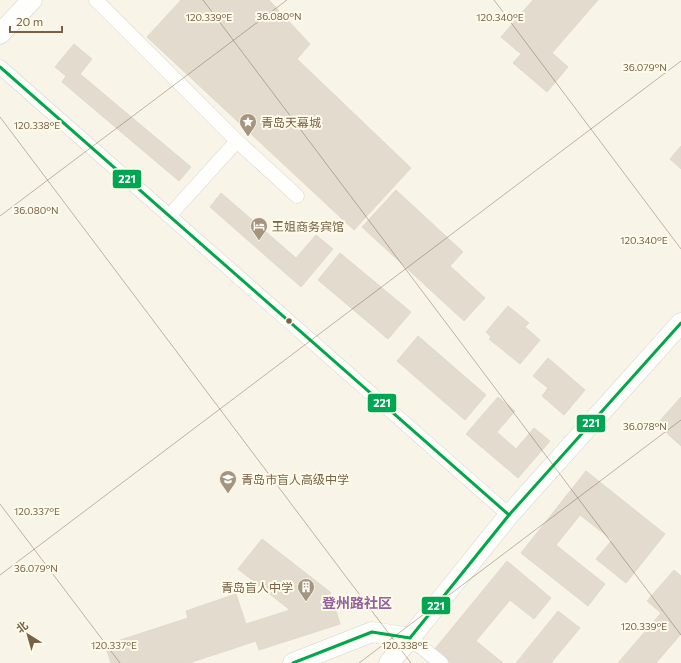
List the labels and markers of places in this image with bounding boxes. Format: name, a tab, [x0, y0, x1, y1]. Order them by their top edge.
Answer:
place icon: 青岛天幕城	[238, 112, 258, 137]
place label: 青岛天幕城	[261, 115, 321, 129]
hotel icon: 王姐商务宾馆	[249, 216, 269, 241]
place label: 王姐商务宾馆	[272, 219, 344, 233]
unlabelled marker	[284, 316, 294, 326]
school or university icon: 青岛市盲人高级中学	[218, 469, 238, 494]
place label: 青岛市盲人高级中学	[241, 472, 349, 486]
building icon: 青岛盲人中学	[296, 577, 316, 602]
place label: 青岛盲人中学	[221, 580, 293, 594]

